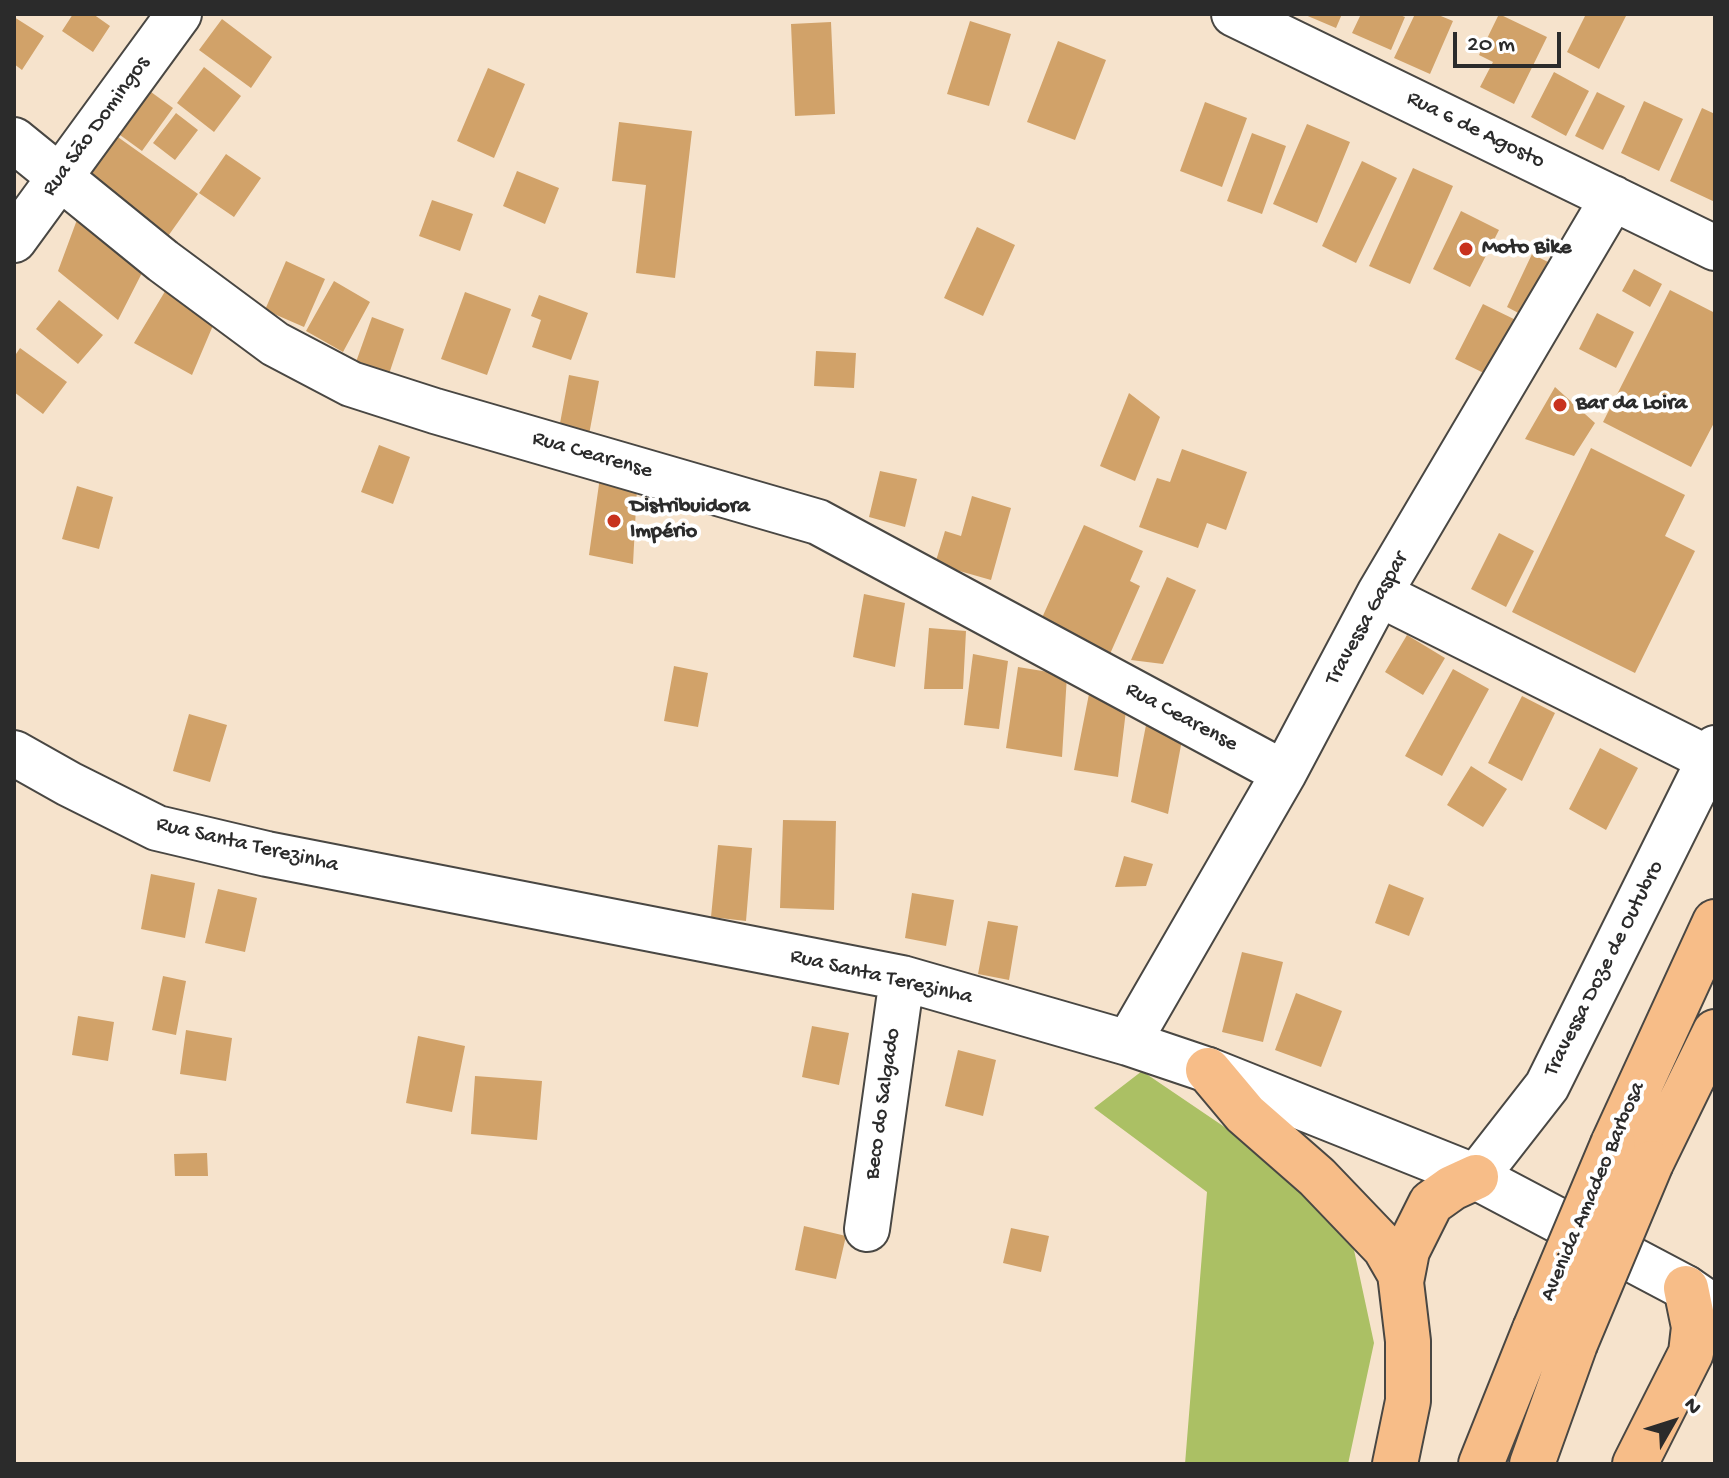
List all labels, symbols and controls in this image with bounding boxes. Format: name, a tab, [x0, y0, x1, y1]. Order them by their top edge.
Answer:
scale bar	[1457, 16, 1565, 66]
text: 20 m	[1467, 31, 1515, 60]
street label: Rua São Domingos	[37, 52, 157, 202]
street label: Rua 6 de Agosto	[1402, 86, 1548, 176]
place label: Moto Bike	[1482, 236, 1571, 262]
marker: Moto Bike	[1457, 240, 1475, 258]
place label: Bar da Loira	[1576, 392, 1687, 418]
marker: Bar da Loira	[1551, 396, 1569, 414]
street label: Rua Cearense	[529, 426, 655, 486]
place label: Distribuidora Império	[630, 495, 750, 546]
marker: Distribuidora Império	[605, 512, 623, 530]
street label: Travessa Gaspar	[1321, 548, 1415, 690]
street label: Rua Cearense	[1120, 677, 1242, 759]
street label: Rua Santa Terezinha	[153, 812, 341, 880]
street label: Travessa Doze de Outubro	[1539, 857, 1671, 1081]
street label: Rua Santa Terezinha	[787, 944, 975, 1012]
street label: Beco do Salgado	[860, 1027, 908, 1181]
street label: Avenida Amadeo Barbosa	[1536, 1078, 1652, 1306]
north arrow	[1633, 1382, 1713, 1462]
text: N	[1677, 1393, 1706, 1421]

